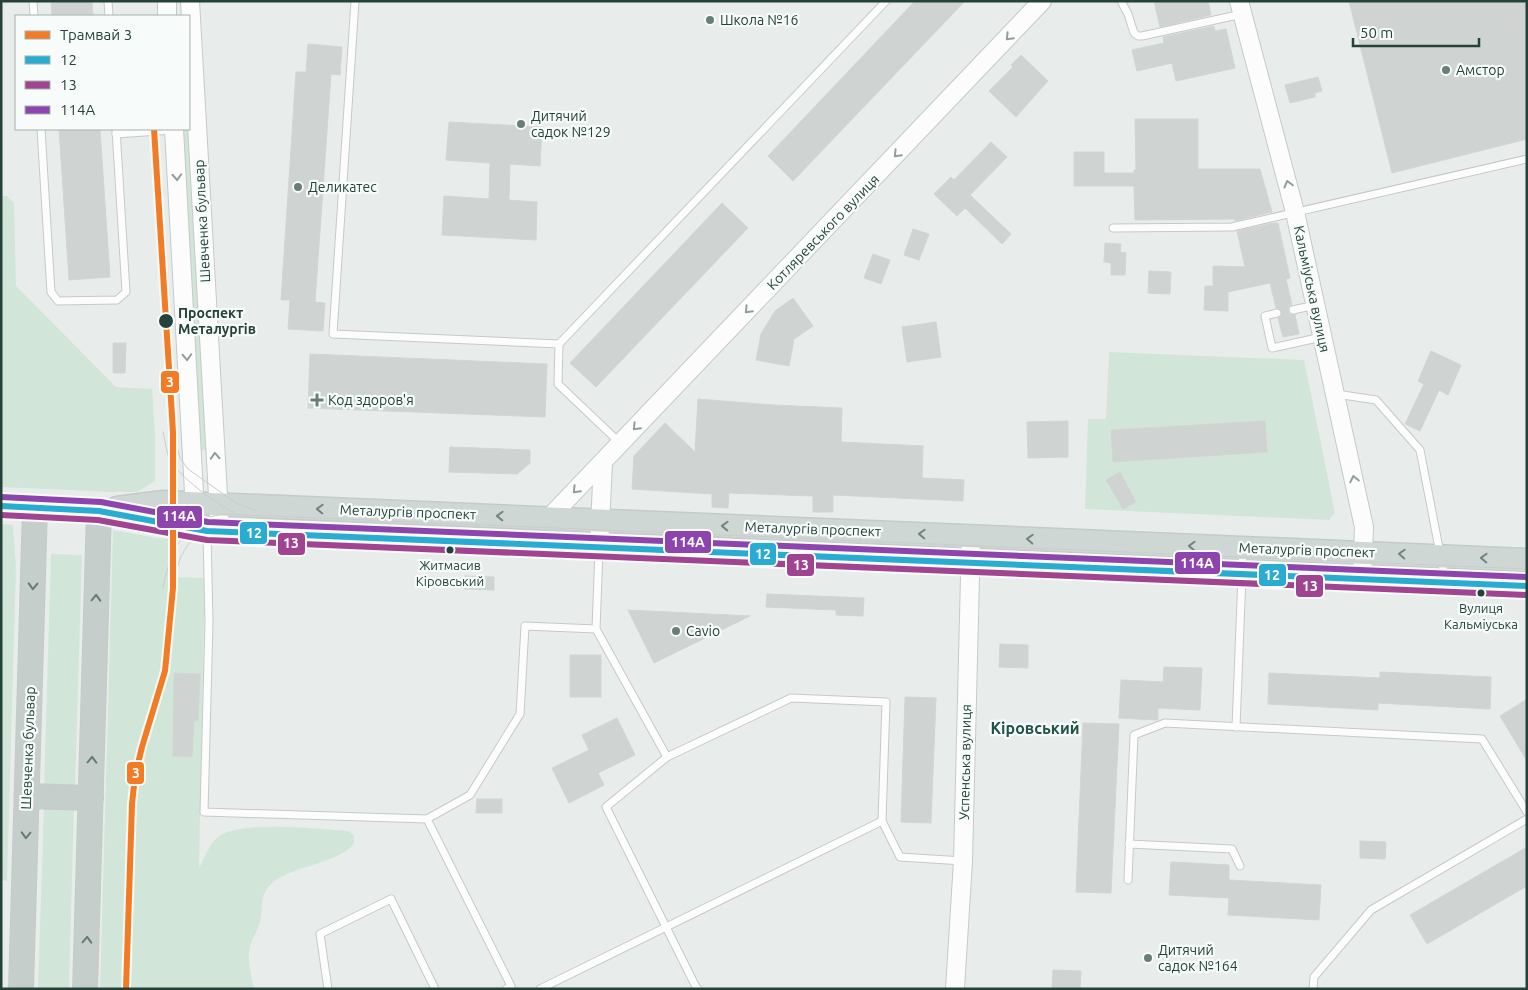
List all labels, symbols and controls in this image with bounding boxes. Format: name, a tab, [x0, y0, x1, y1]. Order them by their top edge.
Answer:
place label: Школа №16	[720, 12, 799, 28]
marker: Школа №16	[704, 14, 716, 26]
legend	[15, 15, 190, 130]
scale bar	[1353, 15, 1479, 47]
text: 50 m	[1360, 24, 1393, 41]
text: Трамвай 3	[60, 26, 132, 43]
one-way arrow	[1006, 31, 1015, 40]
text: 12	[60, 51, 77, 68]
place label: Амстор	[1456, 62, 1505, 78]
marker: Амстор	[1440, 64, 1452, 76]
text: 13	[60, 76, 77, 93]
text: 114А	[60, 101, 95, 118]
place label: Дитячий садок №129	[531, 108, 611, 140]
marker: Дитячий садок №129	[515, 118, 527, 130]
one-way arrow	[894, 148, 903, 157]
street label: Шевченка бульвар	[191, 159, 213, 283]
street label: Котляревського вулиця	[764, 171, 882, 293]
one-way arrow	[171, 174, 182, 182]
place label: Деликатес	[308, 179, 377, 195]
marker: Деликатес	[292, 181, 304, 193]
one-way arrow	[1283, 181, 1293, 189]
street label: Кальміуська вулиця	[1291, 224, 1333, 354]
one-way arrow	[745, 304, 754, 313]
place label: Проспект Металургів	[178, 305, 256, 337]
marker: Проспект Металургів	[157, 312, 175, 330]
one-way arrow	[181, 353, 192, 361]
line badge: 3	[160, 370, 180, 394]
text: 3	[166, 374, 174, 390]
place label: Код здоров'я	[328, 392, 414, 408]
marker: Код здоров'я	[310, 393, 324, 407]
one-way arrow	[633, 422, 642, 431]
one-way arrow	[210, 451, 221, 459]
one-way arrow	[1349, 475, 1360, 484]
one-way arrow	[573, 484, 582, 493]
street label: Металургів проспект	[339, 502, 477, 522]
one-way arrow	[316, 503, 324, 514]
line badge: 114А	[156, 505, 203, 529]
text: 114А	[162, 508, 196, 524]
one-way arrow	[496, 511, 504, 522]
street label: Металургів проспект	[744, 519, 882, 539]
one-way arrow	[721, 520, 729, 531]
line badge: 12	[239, 521, 268, 545]
text: 12	[246, 525, 262, 541]
one-way arrow	[918, 529, 926, 539]
line badge: 114А	[664, 530, 712, 554]
line badge: 13	[277, 532, 306, 556]
one-way arrow	[1026, 533, 1034, 544]
text: 114А	[671, 534, 705, 550]
text: 13	[283, 535, 299, 551]
one-way arrow	[1188, 540, 1196, 551]
street label: Металургів проспект	[1238, 540, 1376, 560]
line badge: 12	[749, 542, 777, 566]
marker: Житмасив Кіровський	[445, 545, 455, 555]
text: 12	[755, 546, 771, 562]
one-way arrow	[1398, 549, 1406, 560]
line badge: 114А	[1174, 551, 1221, 575]
line badge: 13	[786, 553, 815, 577]
one-way arrow	[1480, 553, 1488, 563]
text: 114А	[1180, 555, 1214, 571]
text: 13	[793, 557, 809, 573]
place label: Житмасив Кіровський	[416, 558, 484, 588]
line badge: 12	[1258, 563, 1287, 587]
text: 12	[1264, 567, 1280, 583]
line badge: 13	[1295, 574, 1324, 598]
text: 13	[1302, 578, 1318, 594]
one-way arrow	[28, 582, 38, 590]
marker: Вулиця Кальміуська	[1476, 588, 1486, 598]
one-way arrow	[91, 593, 102, 601]
place label: Вулиця Кальміуська	[1444, 601, 1518, 631]
place label: Cavio	[686, 623, 720, 639]
marker: Cavio	[670, 625, 682, 637]
street label: Шевченка бульвар	[18, 686, 38, 810]
street label: Успенська вулиця	[956, 704, 974, 820]
district label: Кіровський	[990, 719, 1080, 737]
one-way arrow	[87, 756, 97, 764]
line badge: 3	[126, 761, 145, 785]
text: 3	[132, 765, 140, 781]
one-way arrow	[20, 832, 31, 840]
one-way arrow	[81, 936, 92, 944]
place label: Дитячий садок №164	[1158, 942, 1238, 974]
marker: Дитячий садок №164	[1142, 952, 1154, 964]

